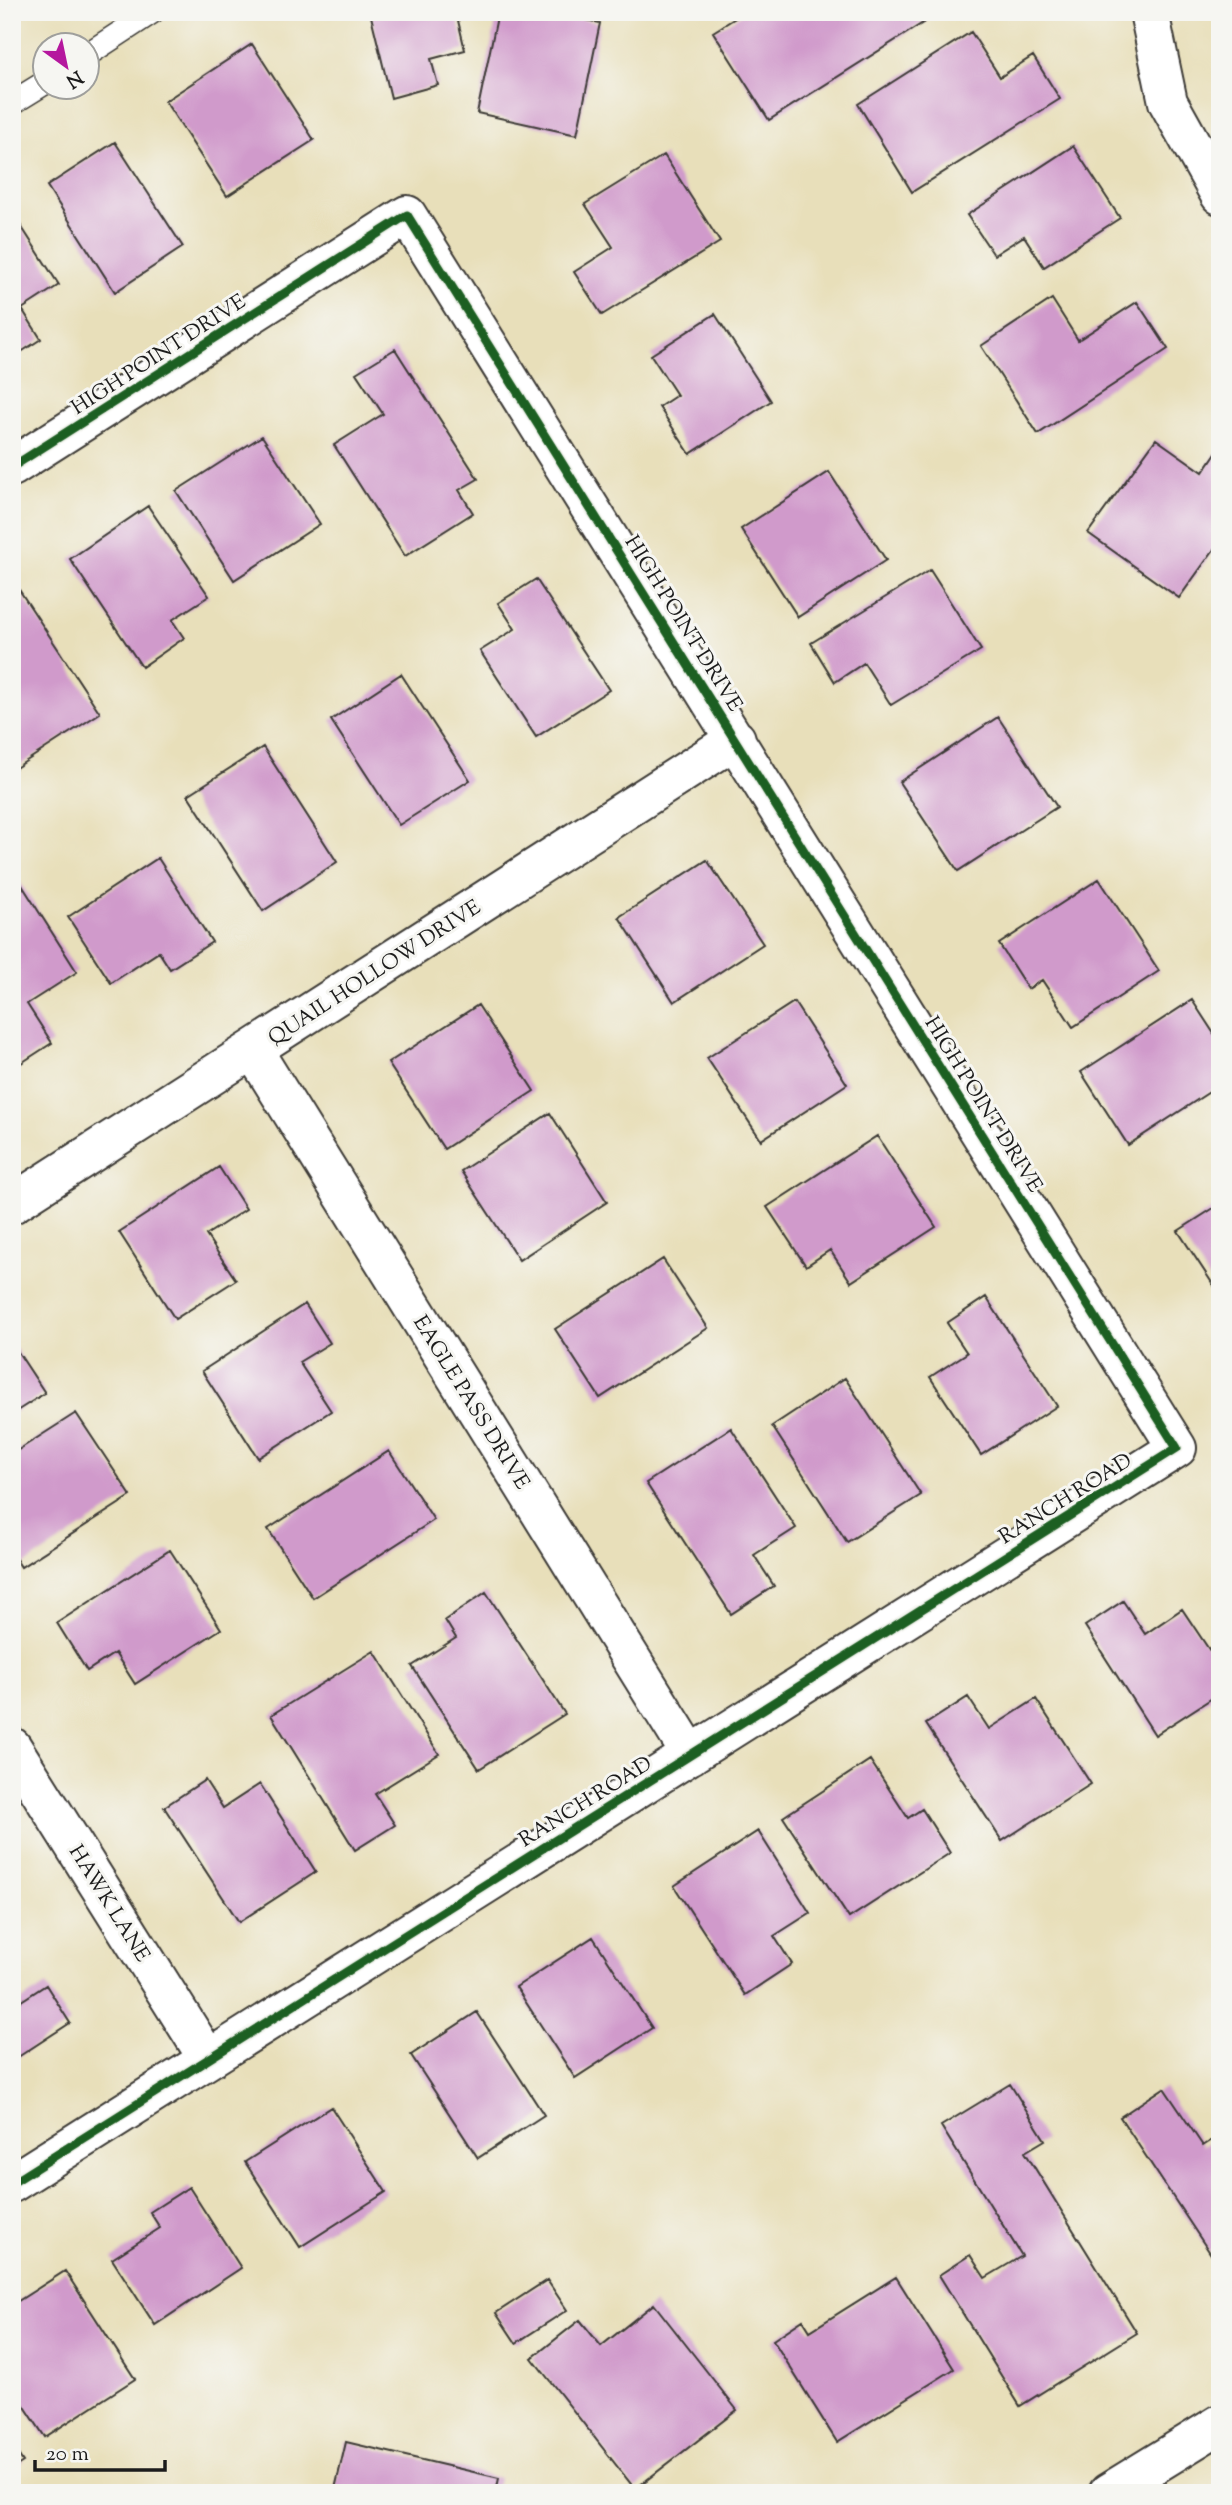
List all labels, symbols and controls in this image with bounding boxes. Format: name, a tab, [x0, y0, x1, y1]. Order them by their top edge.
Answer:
north arrow	[32, 32, 102, 102]
text: N	[60, 63, 88, 94]
street label: HIGH POINT DRIVE	[66, 288, 252, 423]
street label: HIGH POINT DRIVE	[616, 530, 749, 718]
street label: QUAIL HOLLOW DRIVE	[263, 893, 487, 1054]
street label: HIGH POINT DRIVE	[916, 1011, 1049, 1199]
street label: EAGLE PASS DRIVE	[405, 1310, 536, 1496]
street label: RANCH ROAD	[994, 1447, 1138, 1553]
street label: RANCH ROAD	[514, 1750, 658, 1856]
street label: HAWK LANE	[60, 1840, 156, 1969]
scale bar	[35, 2428, 164, 2472]
text: 20 m	[46, 2440, 89, 2470]

